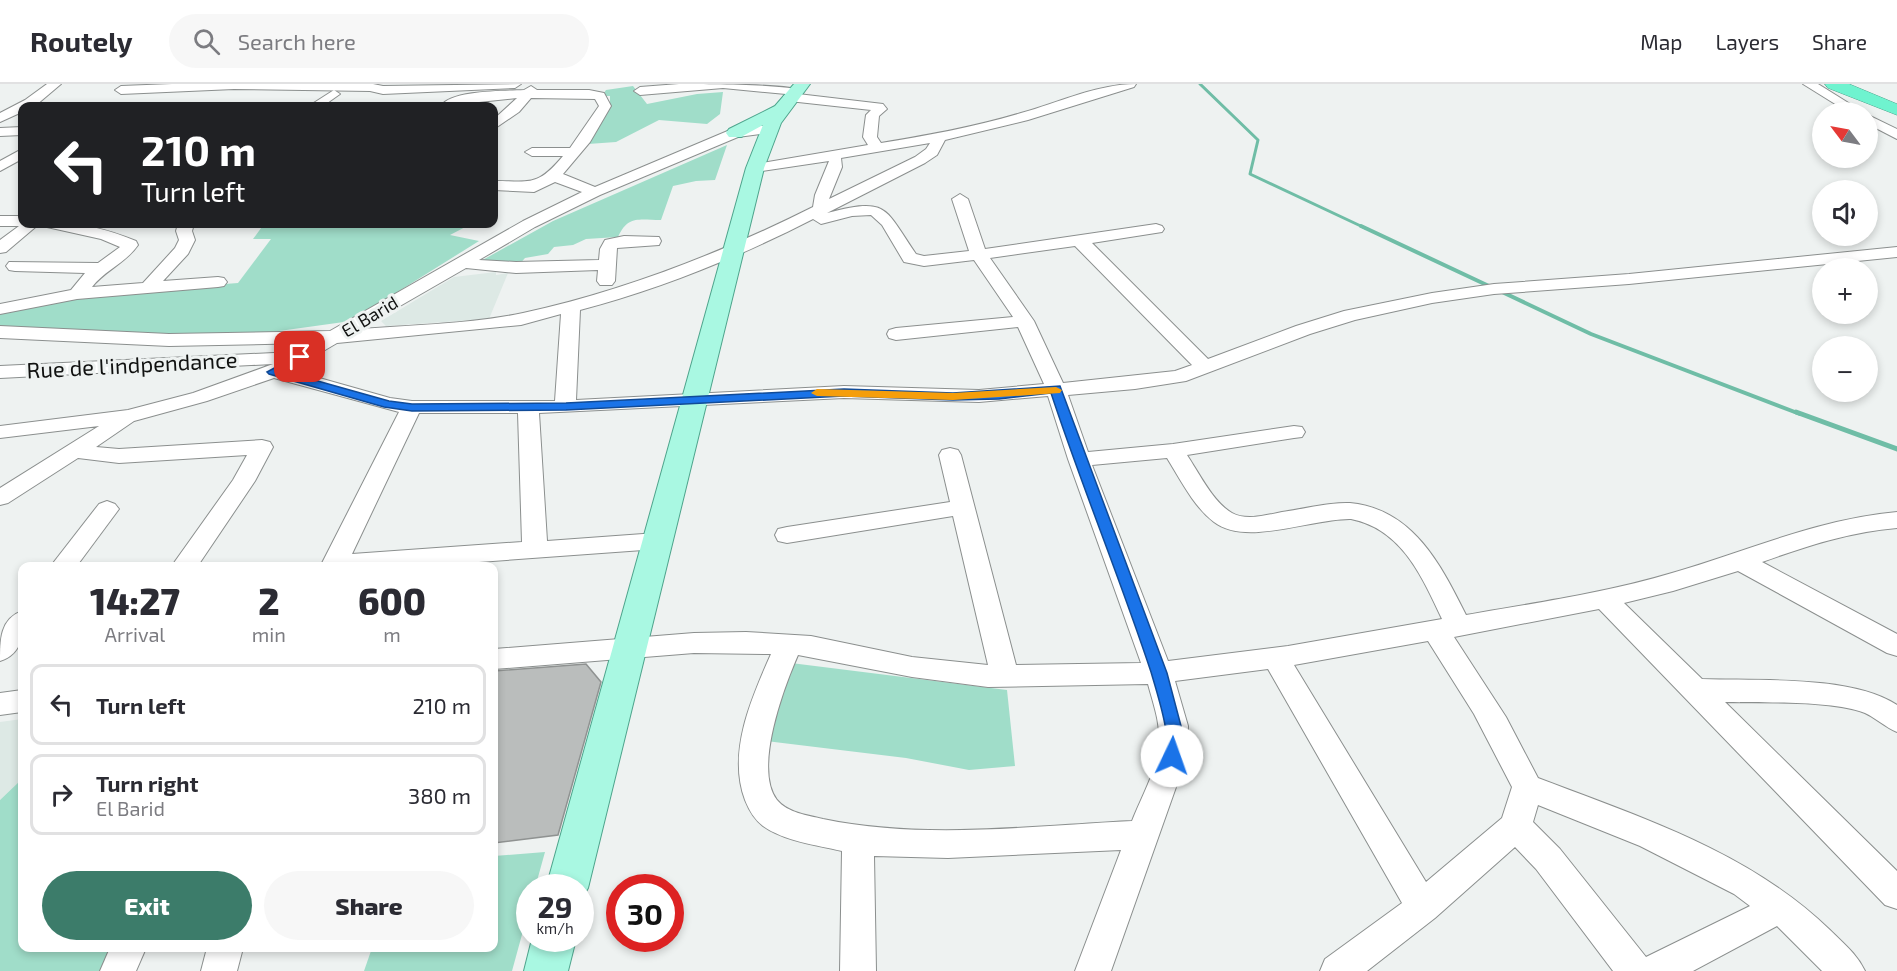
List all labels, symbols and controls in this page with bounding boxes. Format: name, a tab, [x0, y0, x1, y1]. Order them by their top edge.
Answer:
search box	[169, 14, 589, 68]
text: Routely	[30, 24, 133, 58]
icon: search	[190, 25, 223, 58]
text: Search here	[238, 28, 356, 54]
text: Map	[1640, 29, 1682, 54]
text: Layers	[1715, 29, 1779, 54]
text: Share	[1812, 29, 1867, 54]
north arrow	[1812, 102, 1878, 168]
map controls	[1812, 102, 1878, 402]
text: 210 m	[141, 124, 256, 174]
icon: left	[42, 126, 120, 204]
text: Turn left	[141, 175, 245, 207]
button: sound	[1812, 180, 1878, 246]
button: +	[1812, 258, 1878, 324]
street label: El Barid	[337, 291, 402, 342]
pin	[274, 331, 325, 382]
button: −	[1812, 336, 1878, 402]
icon: arrive	[283, 340, 316, 373]
street label: Rue de l'indpendance	[26, 345, 238, 383]
text: 14:27	[90, 579, 180, 622]
text: 2	[258, 579, 279, 622]
text: 600	[358, 579, 426, 622]
text: Arrival	[104, 622, 165, 646]
text: min	[252, 622, 286, 646]
text: m	[383, 622, 401, 646]
icon: left	[45, 688, 78, 721]
text: Turn left	[96, 692, 185, 718]
text: 210 m	[412, 692, 471, 718]
position arrow	[1140, 724, 1204, 788]
text: Turn right	[96, 770, 198, 796]
icon: right	[45, 778, 78, 811]
text: 380 m	[408, 782, 471, 808]
text: El Barid	[96, 796, 165, 820]
button: Exit	[42, 871, 252, 940]
button: Share	[264, 871, 474, 940]
speed limit sign: 30	[606, 874, 684, 952]
text: 29	[537, 888, 573, 924]
text: km/h	[536, 919, 574, 937]

